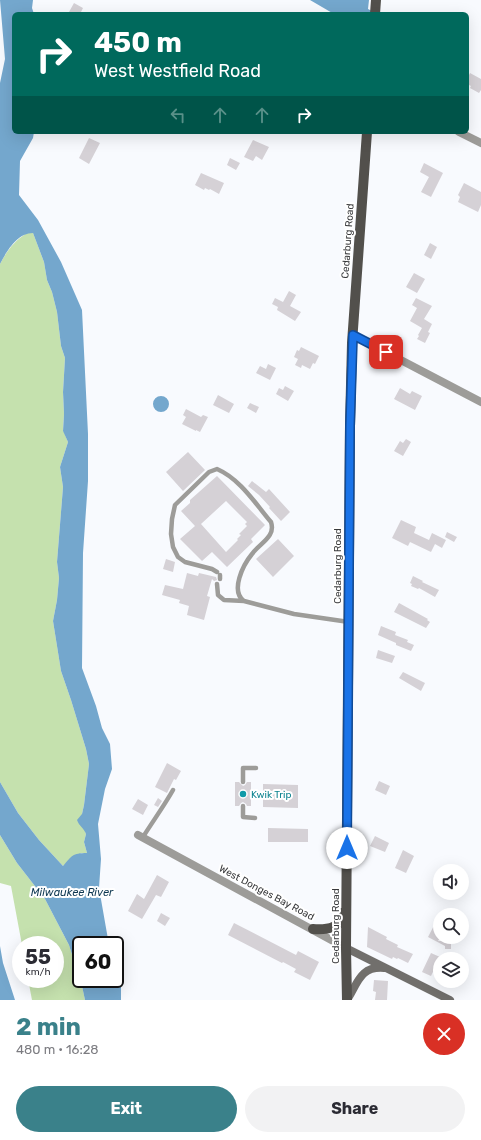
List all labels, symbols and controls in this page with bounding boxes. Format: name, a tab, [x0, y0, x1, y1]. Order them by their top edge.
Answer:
text: 450 m	[94, 26, 182, 59]
icon: right	[28, 28, 80, 80]
text: West Westfield Road	[94, 60, 261, 82]
icon: left	[167, 104, 189, 126]
icon: ahead	[209, 104, 231, 126]
icon: ahead	[251, 104, 273, 126]
icon: right	[293, 104, 315, 126]
street label: Cedarburg Road	[339, 203, 357, 279]
pin	[369, 335, 403, 369]
icon: arrive	[375, 341, 397, 363]
street label: Cedarburg Road	[332, 528, 344, 604]
marker: Kwik Trip	[238, 789, 248, 799]
place label: Kwik Trip	[251, 789, 291, 801]
position arrow	[326, 827, 368, 869]
street label: West Donges Bay Road	[217, 863, 316, 923]
map controls	[433, 864, 469, 988]
button: sound	[433, 864, 469, 900]
water label: Milwaukee River	[31, 886, 114, 899]
street label: Cedarburg Road	[330, 888, 342, 964]
button: search	[433, 908, 469, 944]
speed limit sign: 60	[72, 936, 124, 988]
text: 55	[25, 945, 51, 969]
button: layers	[433, 952, 469, 988]
text: km/h	[26, 966, 50, 978]
text: 2 min	[16, 1013, 81, 1041]
button: close	[423, 1013, 465, 1055]
text: 480 m · 16:28	[16, 1042, 99, 1057]
button: Exit	[16, 1086, 237, 1132]
button: Share	[245, 1086, 465, 1132]

